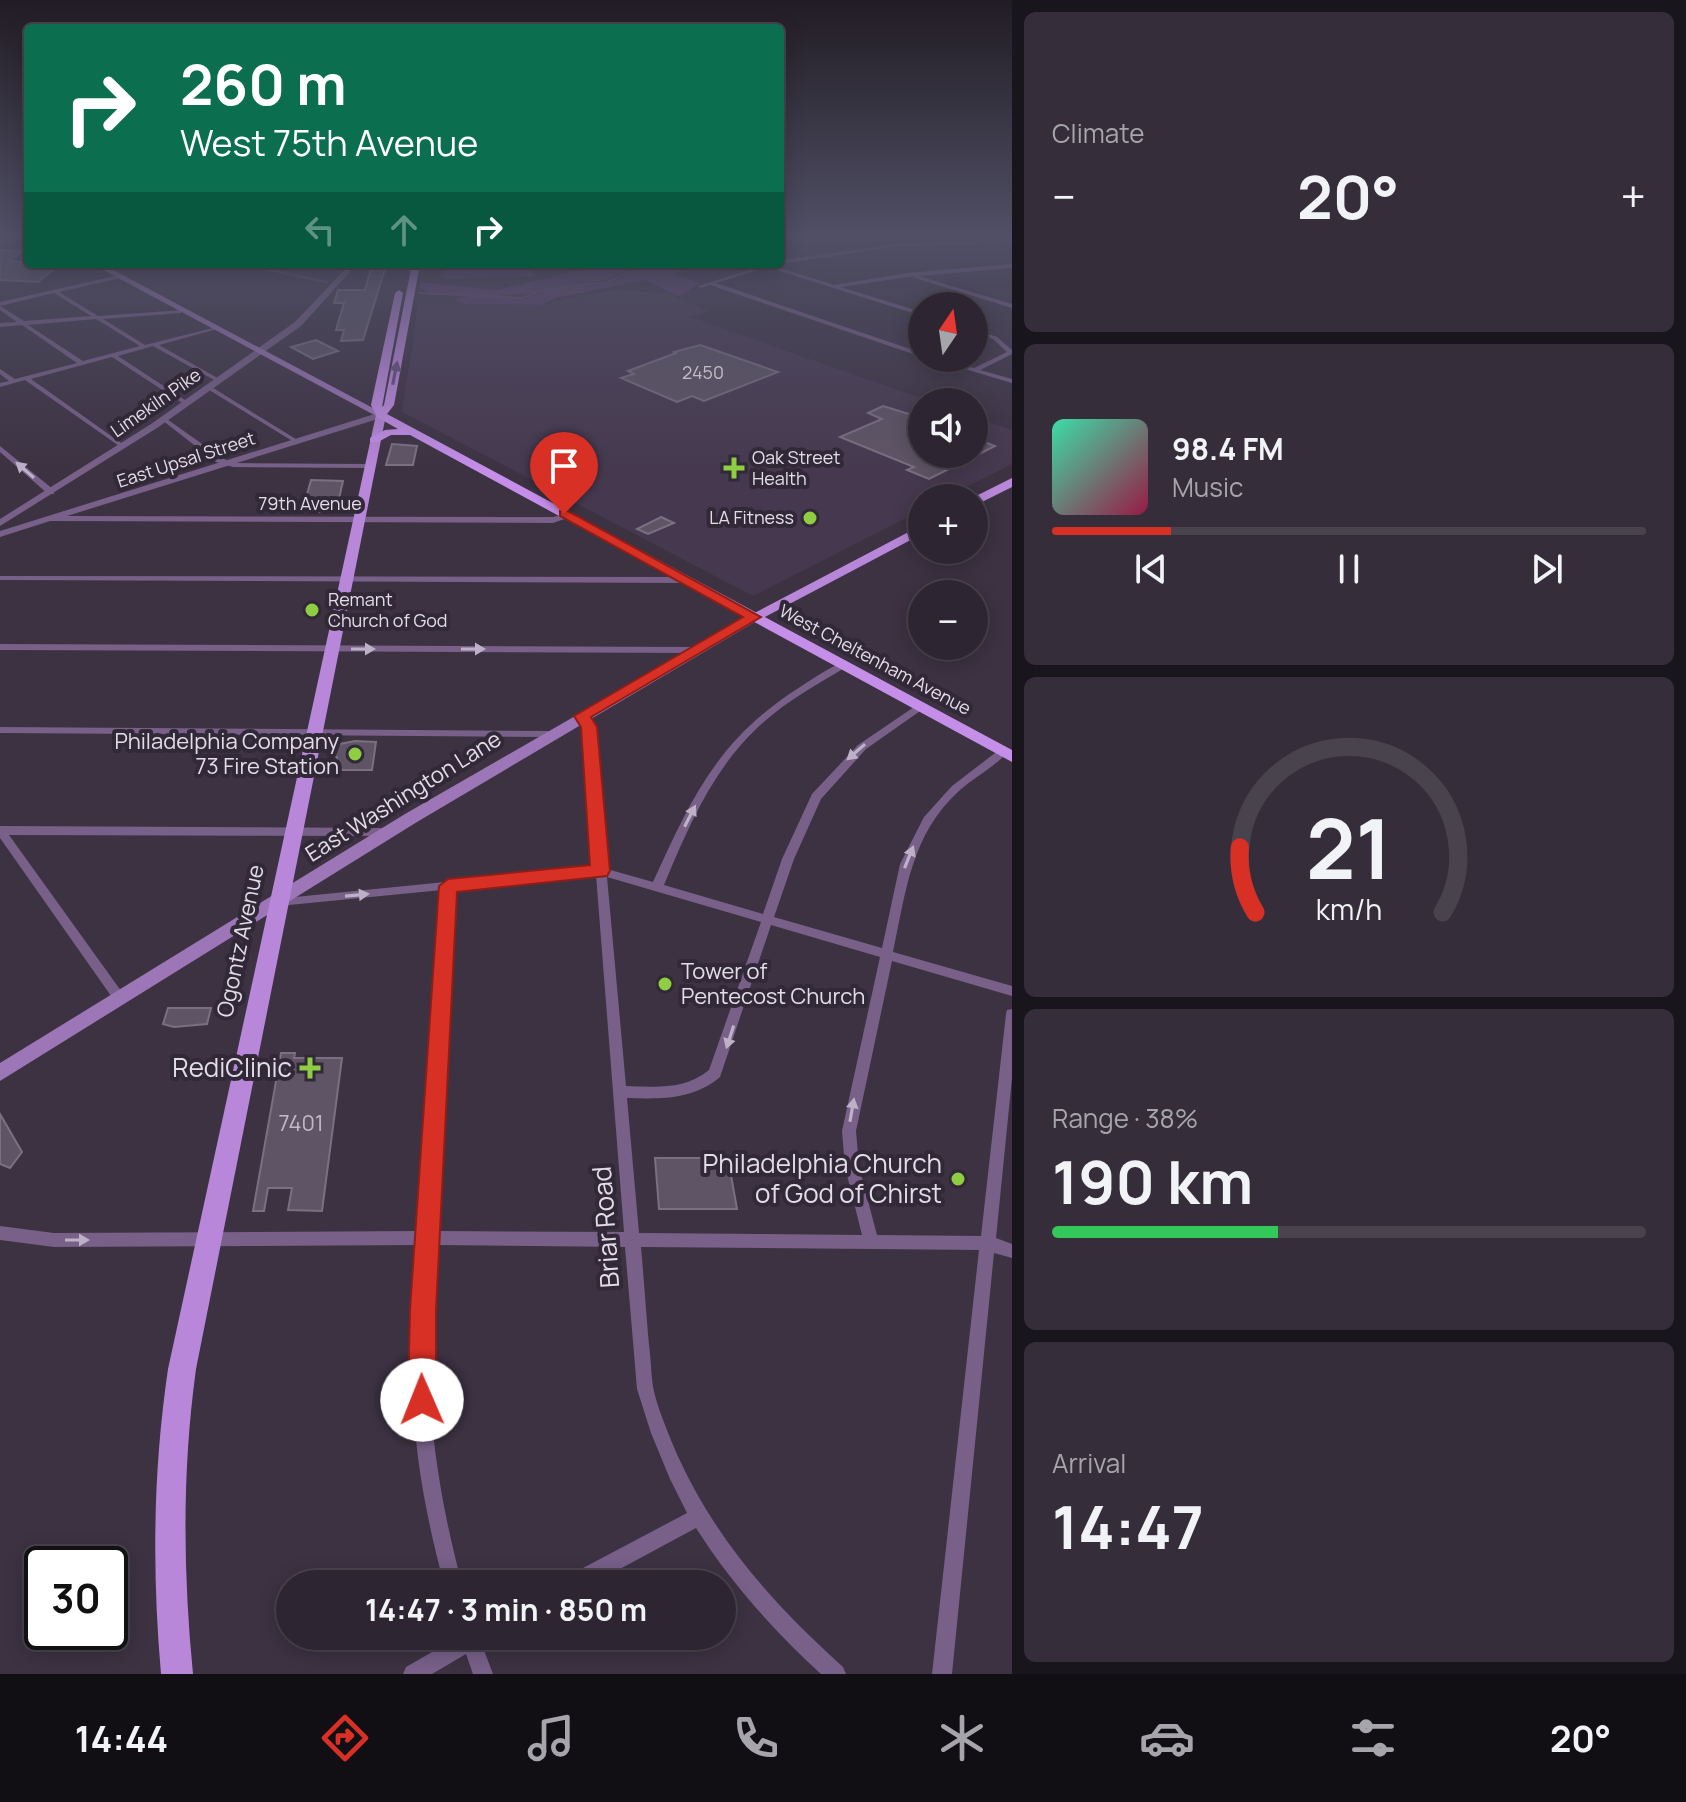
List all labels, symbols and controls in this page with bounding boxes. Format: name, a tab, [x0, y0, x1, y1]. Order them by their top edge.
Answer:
text: 260 m	[180, 45, 347, 122]
icon: right	[48, 56, 152, 160]
text: Climate	[1052, 115, 1144, 151]
text: West 75th Avenue	[180, 118, 478, 167]
text: 20°	[1297, 155, 1399, 237]
text: −	[1052, 166, 1076, 226]
text: +	[1621, 166, 1646, 226]
icon: left	[298, 208, 342, 252]
icon: ahead	[382, 208, 426, 252]
icon: right	[466, 208, 510, 252]
north arrow	[908, 292, 988, 372]
map controls	[908, 292, 988, 660]
one-way arrow	[389, 360, 402, 385]
house number: 2450	[682, 360, 724, 384]
street label: Limekiln Pike	[105, 362, 205, 442]
button: sound	[908, 388, 988, 468]
street label: East Upsal Street	[114, 425, 258, 493]
text: 98.4 FM	[1172, 428, 1284, 469]
pin	[530, 432, 598, 514]
icon: arrive	[542, 444, 586, 488]
place label: Oak Street Health	[752, 445, 840, 490]
marker: Oak Street Health	[723, 457, 745, 479]
one-way arrow	[16, 462, 36, 479]
text: Music	[1172, 469, 1243, 505]
button: +	[908, 484, 988, 564]
street label: 79th Avenue	[258, 491, 362, 515]
place label: LA Fitness	[709, 505, 794, 529]
marker: LA Fitness	[801, 509, 819, 527]
icon: previous	[1129, 547, 1173, 591]
icon: pause	[1327, 547, 1371, 591]
icon: next	[1525, 547, 1569, 591]
button: −	[908, 580, 988, 660]
place label: Remant Church of God	[328, 587, 447, 632]
street label: West Cheltenham Avenue	[775, 598, 975, 720]
marker: Remant Church of God	[303, 601, 321, 619]
one-way arrow	[351, 643, 376, 655]
one-way arrow	[461, 643, 486, 655]
street label: East Washington Lane	[300, 724, 507, 868]
place label: Philadelphia Company 73 Fire Station	[114, 726, 339, 781]
one-way arrow	[847, 743, 866, 761]
marker: Philadelphia Company 73 Fire Station	[346, 745, 364, 763]
text: 21	[1306, 790, 1392, 904]
one-way arrow	[683, 805, 696, 828]
one-way arrow	[903, 845, 916, 869]
street label: Ogontz Avenue	[209, 862, 271, 1020]
one-way arrow	[345, 888, 370, 901]
text: km/h	[1316, 890, 1382, 929]
place label: Tower of Pentecost Church	[681, 956, 865, 1011]
marker: Tower of Pentecost Church	[656, 975, 674, 993]
one-way arrow	[723, 1025, 735, 1049]
place label: RediClinic	[172, 1049, 292, 1085]
marker: RediClinic	[299, 1057, 321, 1079]
one-way arrow	[847, 1097, 859, 1122]
text: Range · 38%	[1052, 1100, 1198, 1136]
house number: 7401	[278, 1108, 324, 1138]
text: 190 km	[1052, 1140, 1253, 1222]
place label: Philadelphia Church of God of Chirst	[703, 1145, 942, 1211]
street label: Briar Road	[583, 1165, 627, 1289]
marker: Philadelphia Church of God of Chirst	[949, 1170, 967, 1188]
one-way arrow	[65, 1234, 90, 1246]
position arrow	[380, 1358, 464, 1442]
text: Arrival	[1052, 1445, 1126, 1481]
text: 14:47	[1052, 1485, 1204, 1567]
speed limit sign: 30	[24, 1546, 128, 1650]
text: 14:47 · 3 min · 850 m	[365, 1589, 647, 1630]
icon: directions	[317, 1710, 373, 1766]
icon: music	[523, 1710, 579, 1766]
icon: phone	[728, 1710, 784, 1766]
icon: climate	[934, 1710, 990, 1766]
icon: car	[1139, 1710, 1195, 1766]
icon: filters	[1345, 1710, 1401, 1766]
text: 14:44	[75, 1714, 168, 1763]
text: 20°	[1550, 1714, 1611, 1763]

